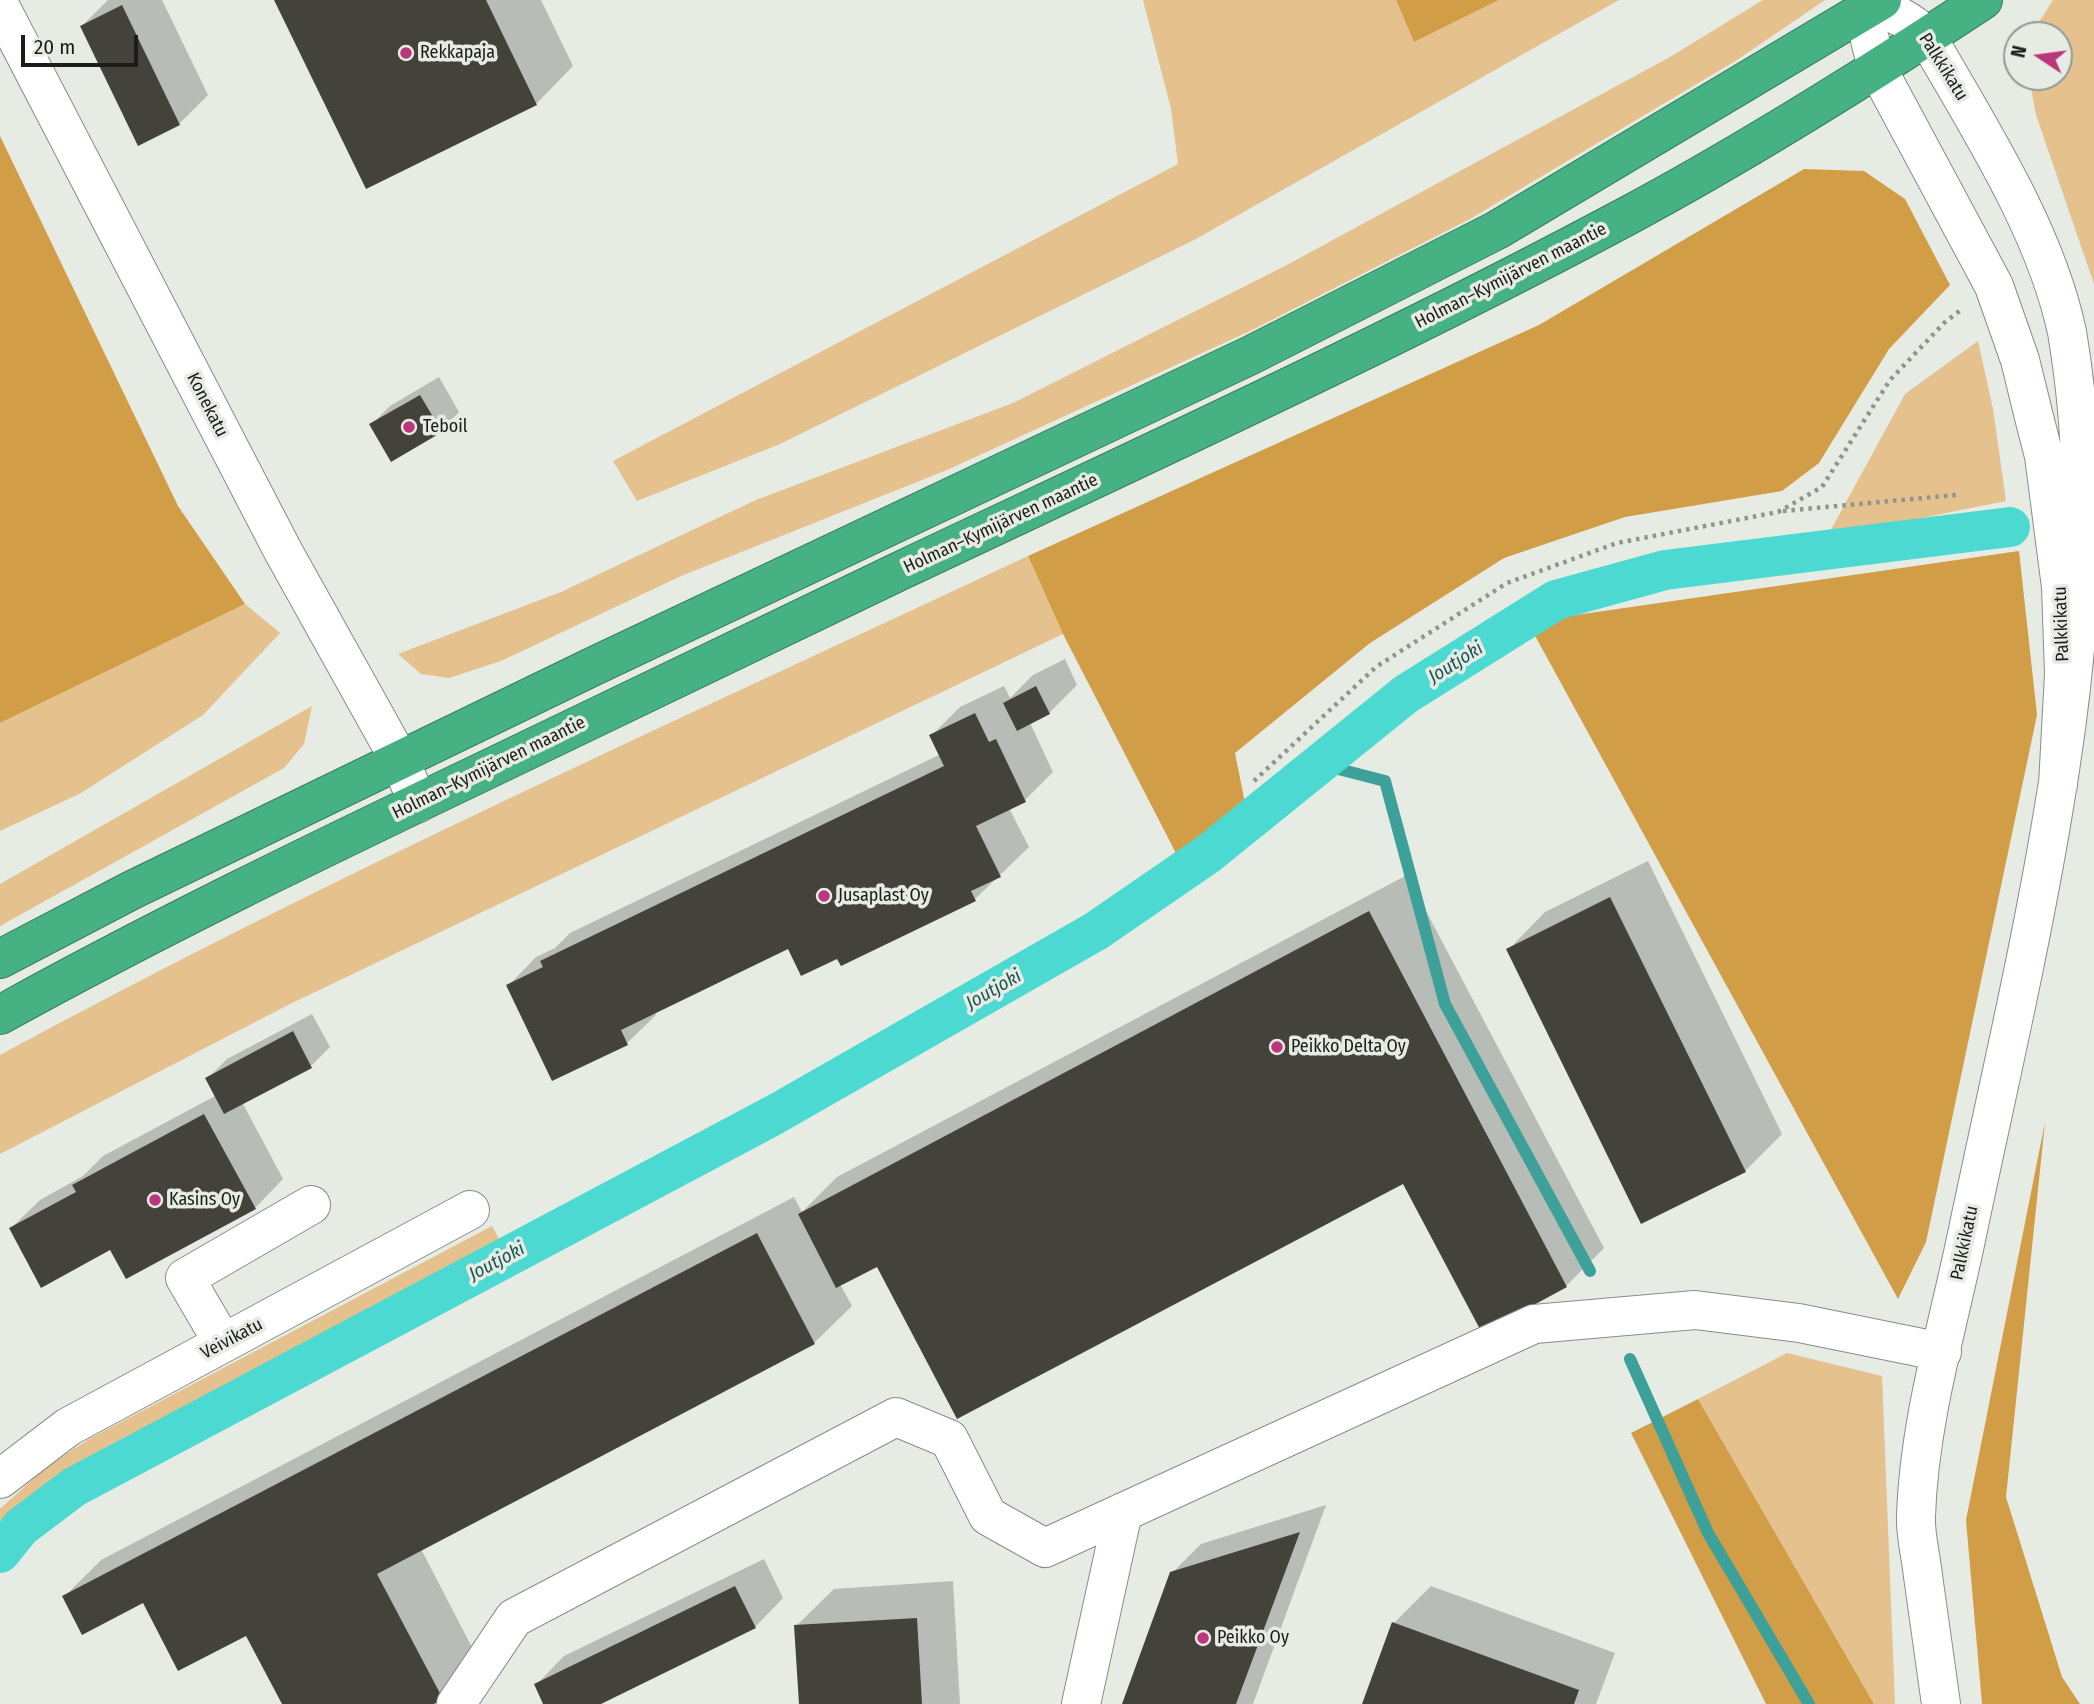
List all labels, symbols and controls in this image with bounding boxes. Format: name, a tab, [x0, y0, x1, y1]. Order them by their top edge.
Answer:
scale bar	[24, 21, 142, 65]
north arrow	[2003, 21, 2073, 91]
street label: Palkkikatu	[1914, 29, 1972, 105]
text: 20 m	[34, 34, 75, 60]
place label: Rekkapaja	[420, 42, 495, 64]
text: N	[2007, 43, 2031, 60]
marker: Rekkapaja	[398, 45, 414, 61]
street label: Holman–Kymijärven maantie	[1412, 218, 1610, 334]
street label: Konekatu	[182, 369, 232, 441]
place label: Teboil	[423, 416, 468, 438]
marker: Teboil	[401, 419, 417, 435]
street label: Holman–Kymijärven maantie	[900, 469, 1102, 579]
street label: Palkkikatu	[2050, 586, 2074, 662]
water label: Joutjoki	[1424, 637, 1488, 689]
street label: Holman–Kymijärven maantie	[389, 712, 589, 824]
place label: Jusaplast Oy	[838, 885, 929, 907]
marker: Jusaplast Oy	[816, 888, 832, 904]
water label: Joutjoki	[962, 965, 1026, 1015]
place label: Peikko Delta Oy	[1291, 1036, 1406, 1058]
marker: Peikko Delta Oy	[1269, 1039, 1285, 1055]
place label: Kasins Oy	[169, 1189, 240, 1211]
marker: Kasins Oy	[147, 1192, 163, 1208]
street label: Palkkikatu	[1947, 1204, 1983, 1282]
water label: Joutjoki	[465, 1238, 529, 1286]
street label: Veivikatu	[197, 1314, 267, 1364]
place label: Peikko Oy	[1217, 1627, 1289, 1649]
marker: Peikko Oy	[1195, 1630, 1211, 1646]

